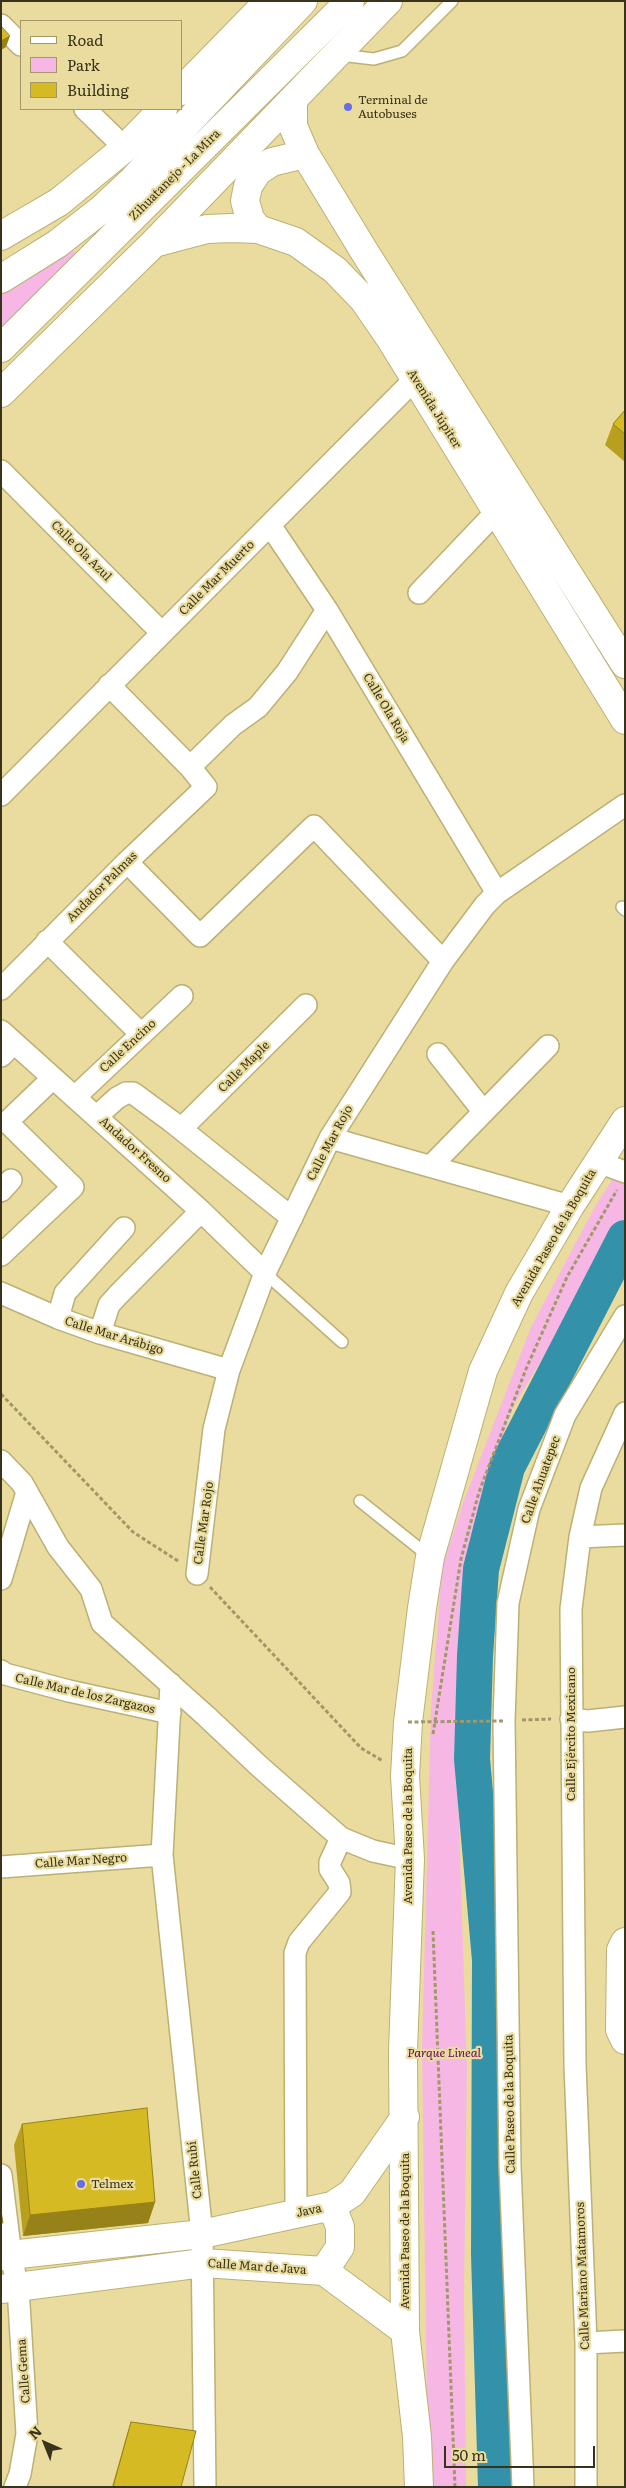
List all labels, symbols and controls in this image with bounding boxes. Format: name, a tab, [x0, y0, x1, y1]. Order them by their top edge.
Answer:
legend	[20, 20, 182, 110]
text: Road	[67, 28, 103, 51]
text: Park	[67, 53, 100, 76]
text: Building	[67, 78, 129, 101]
place label: Terminal de Autobuses	[358, 93, 428, 121]
marker: Terminal de Autobuses	[342, 101, 354, 113]
street label: Zihuatanejo - La Mira	[127, 127, 223, 223]
street label: Avenida Júpiter	[404, 367, 464, 451]
street label: Calle Ola Azul	[48, 518, 114, 584]
street label: Calle Mar Muerto	[176, 537, 258, 619]
street label: Calle Ola Roja	[360, 671, 412, 745]
street label: Andador Palmas	[64, 849, 140, 925]
street label: Calle Encino	[97, 1016, 159, 1076]
street label: Calle Maple	[215, 1038, 273, 1096]
street label: Calle Mar Rojo	[304, 1103, 356, 1183]
street label: Andador Fresno	[96, 1114, 174, 1186]
street label: Avenida Paseo de la Boquita	[509, 1167, 599, 1309]
street label: Calle Mar Arábigo	[63, 1314, 165, 1358]
street label: Calle Ahuatepec	[519, 1434, 563, 1526]
street label: Calle Mar Rojo	[191, 1481, 217, 1565]
street label: Calle Ejército Mexicano	[564, 1667, 578, 1801]
street label: Calle Mar de los Zargazos	[14, 1671, 156, 1717]
street label: Avenida Paseo de la Boquita	[401, 1748, 415, 1904]
street label: Calle Mar Negro	[34, 1851, 128, 1871]
street label: Calle Paseo de la Boquita	[502, 2034, 518, 2174]
park label: Parque Lineal	[407, 2046, 481, 2060]
street label: Calle Rubí	[185, 2140, 205, 2200]
street label: Avenida Paseo de la Boquita	[398, 2153, 412, 2309]
place label: Telmex	[91, 2177, 134, 2191]
marker: Telmex	[75, 2178, 87, 2190]
street label: Java	[295, 2201, 323, 2221]
street label: Calle Mariano Matamoros	[573, 2202, 593, 2350]
street label: Calle Mar de Java	[207, 2256, 307, 2278]
street label: Calle Gema	[15, 2338, 33, 2404]
north arrow	[20, 2418, 70, 2468]
text: N	[23, 2421, 46, 2443]
scale bar	[446, 2436, 597, 2468]
text: 50 m	[452, 2443, 486, 2466]

